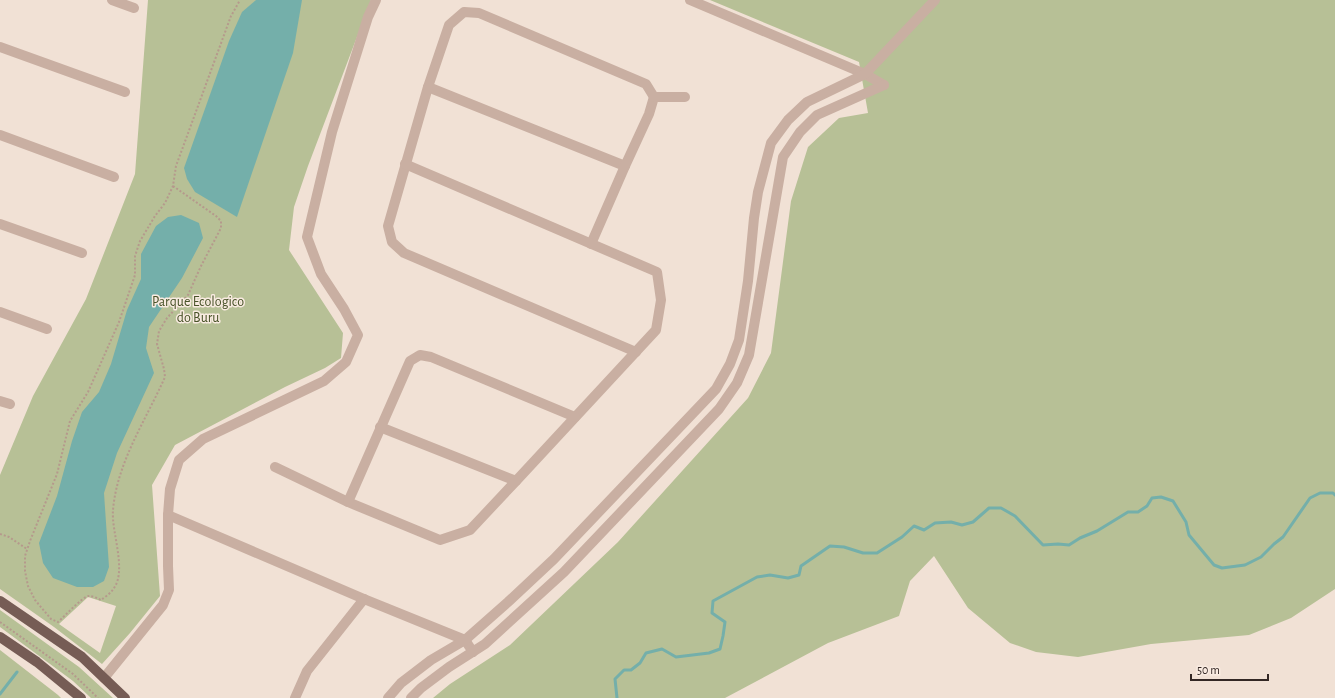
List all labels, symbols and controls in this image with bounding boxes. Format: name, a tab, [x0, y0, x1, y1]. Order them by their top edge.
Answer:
park label: Parque Ecologico do Buru	[152, 295, 244, 325]
scale bar	[1191, 656, 1268, 682]
text: 50 m	[1197, 664, 1220, 676]

